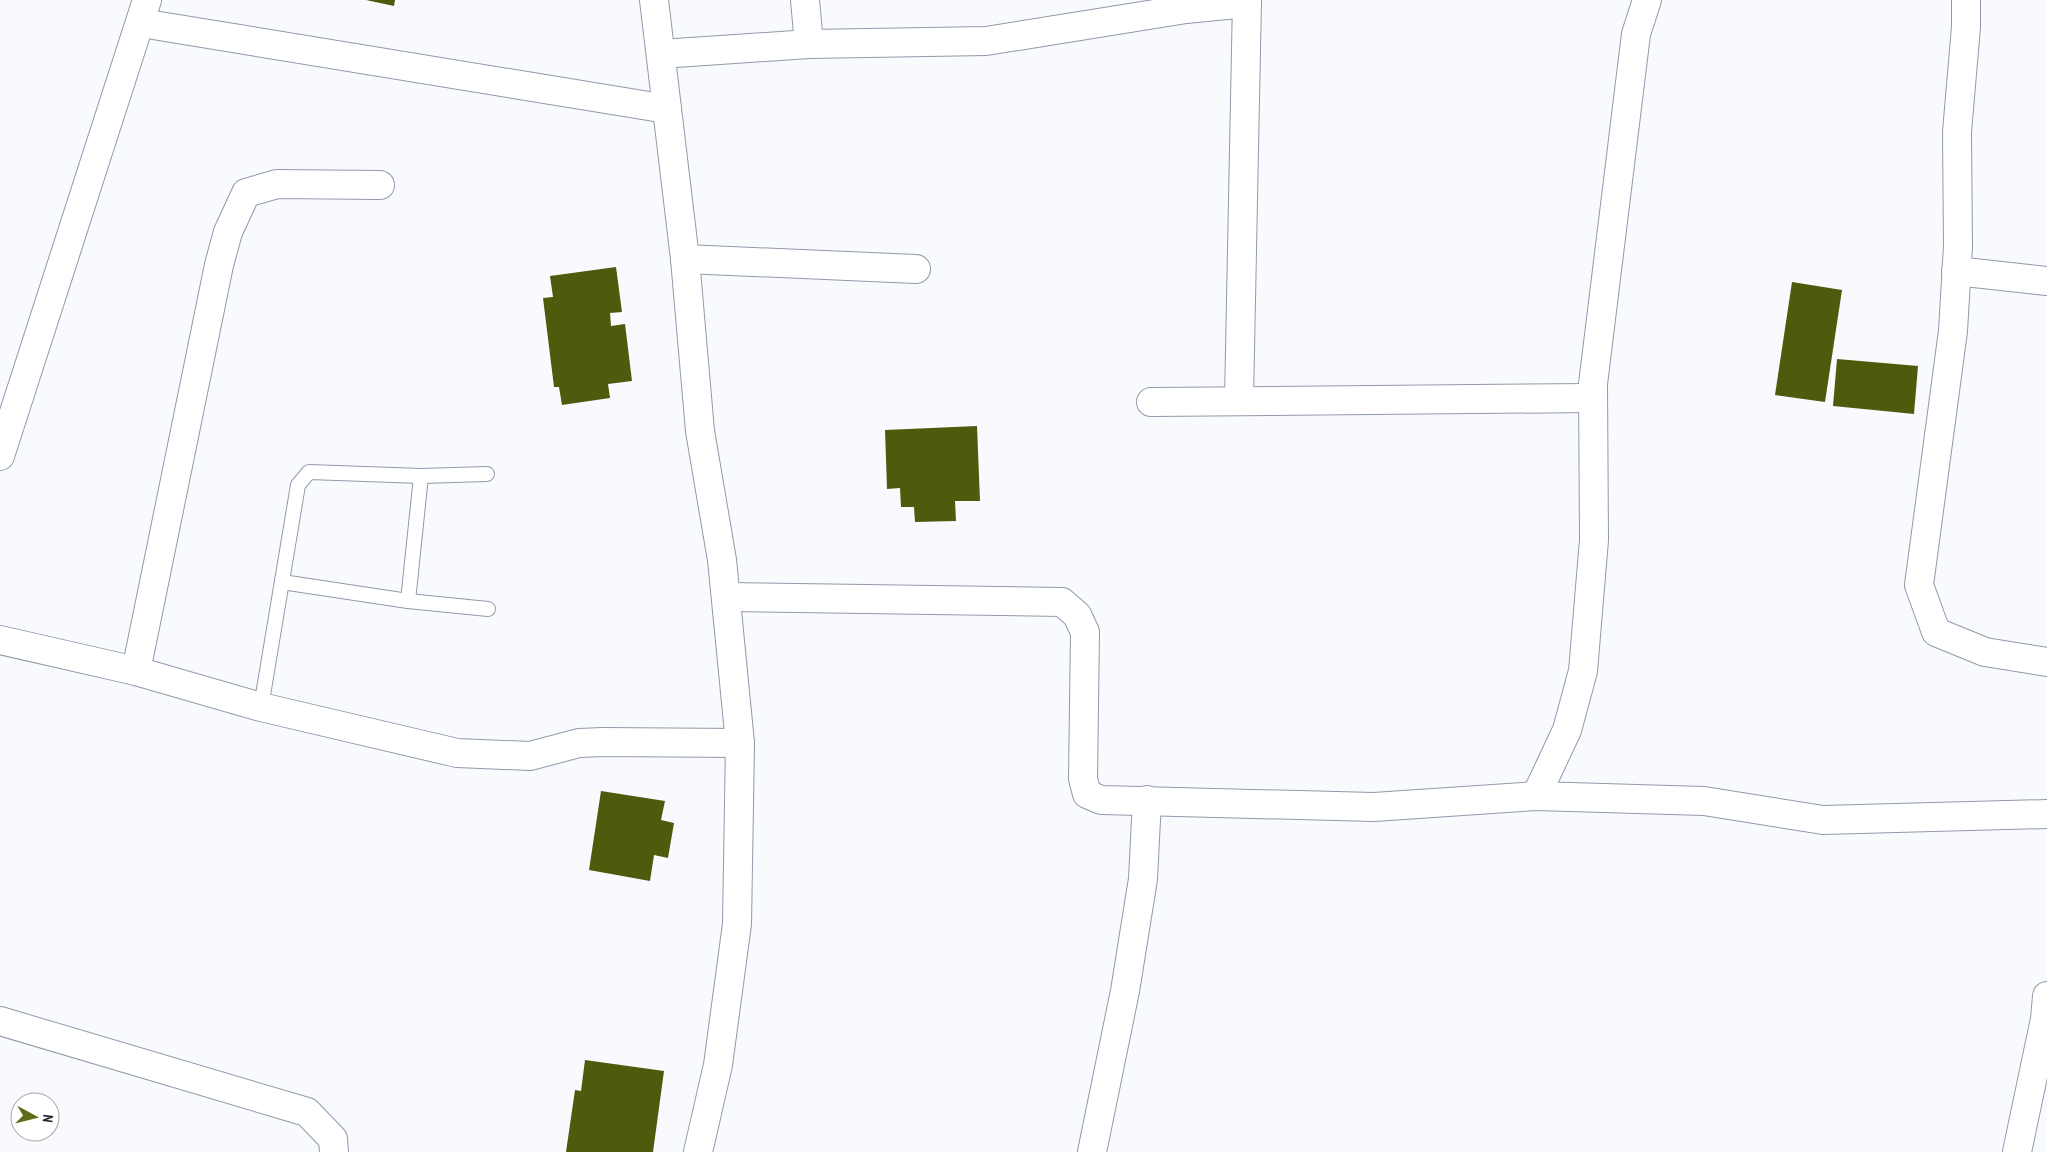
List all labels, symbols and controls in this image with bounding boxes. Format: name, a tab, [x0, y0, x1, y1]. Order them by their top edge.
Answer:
north arrow	[10, 1092, 60, 1142]
text: N	[39, 1114, 57, 1123]

